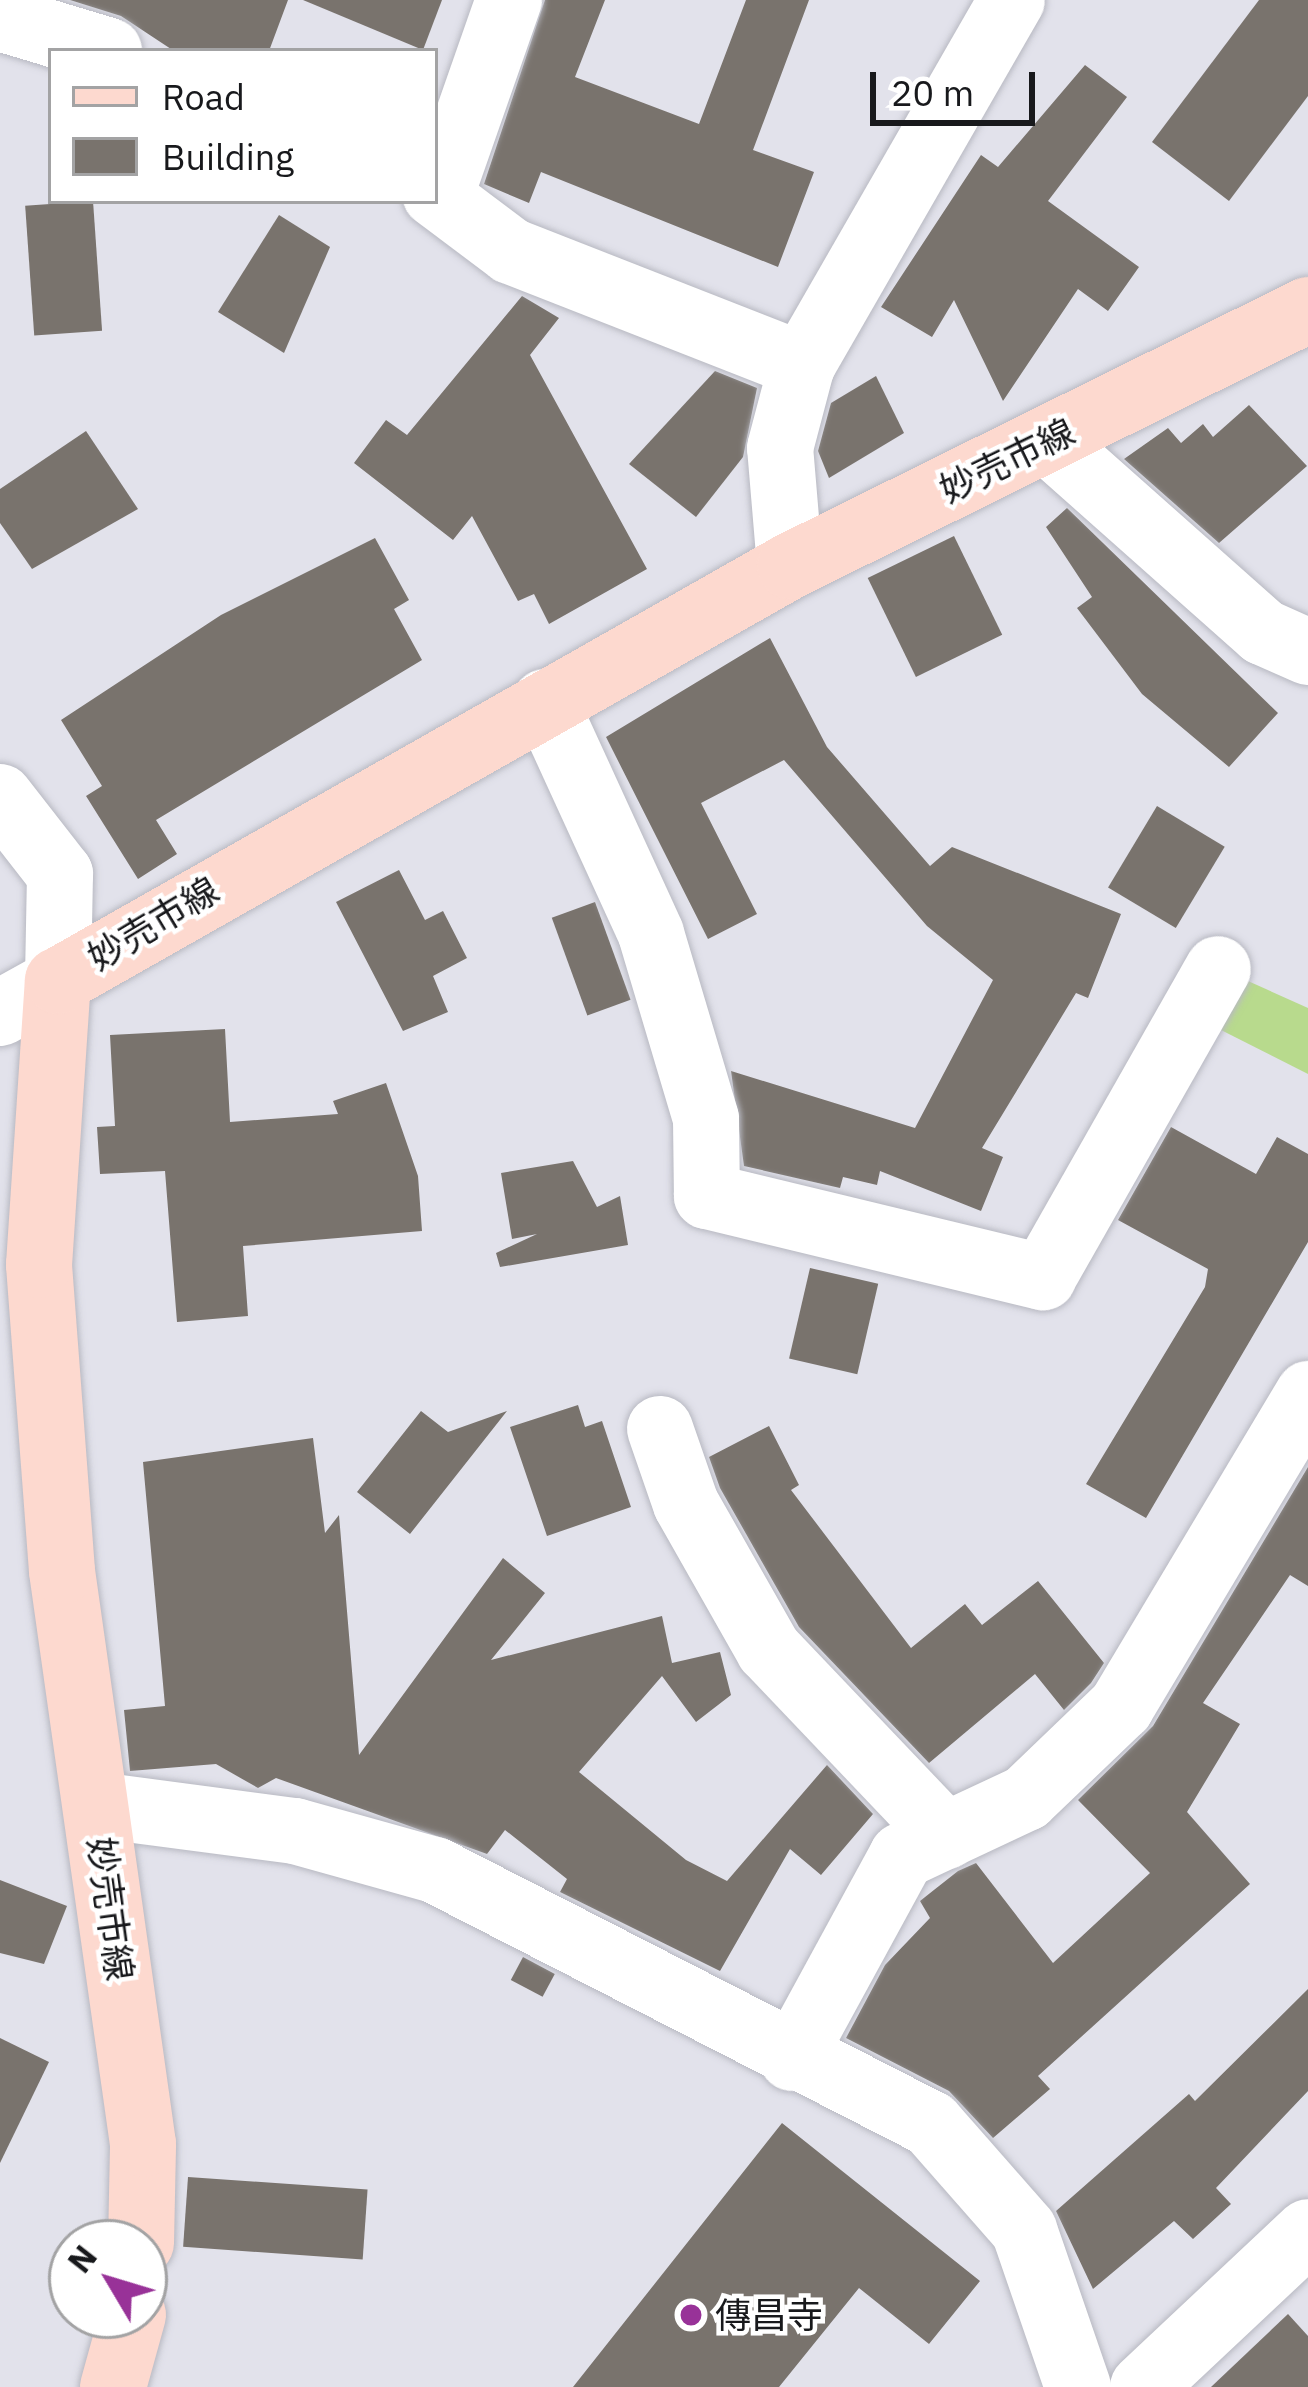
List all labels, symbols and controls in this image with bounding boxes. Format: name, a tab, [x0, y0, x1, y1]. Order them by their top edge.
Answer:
legend	[48, 48, 438, 204]
scale bar	[876, 48, 1041, 122]
text: 20 m	[891, 69, 974, 116]
text: Road	[162, 73, 245, 120]
text: Building	[162, 133, 294, 180]
street label: 妙売市線	[933, 409, 1081, 511]
street label: 妙売市線	[80, 867, 226, 979]
street label: 妙売市線	[80, 1835, 142, 1983]
north arrow	[48, 2219, 168, 2339]
text: N	[57, 2236, 106, 2281]
place label: 傳昌寺	[715, 2293, 823, 2337]
marker: 傳昌寺	[678, 2302, 704, 2328]

